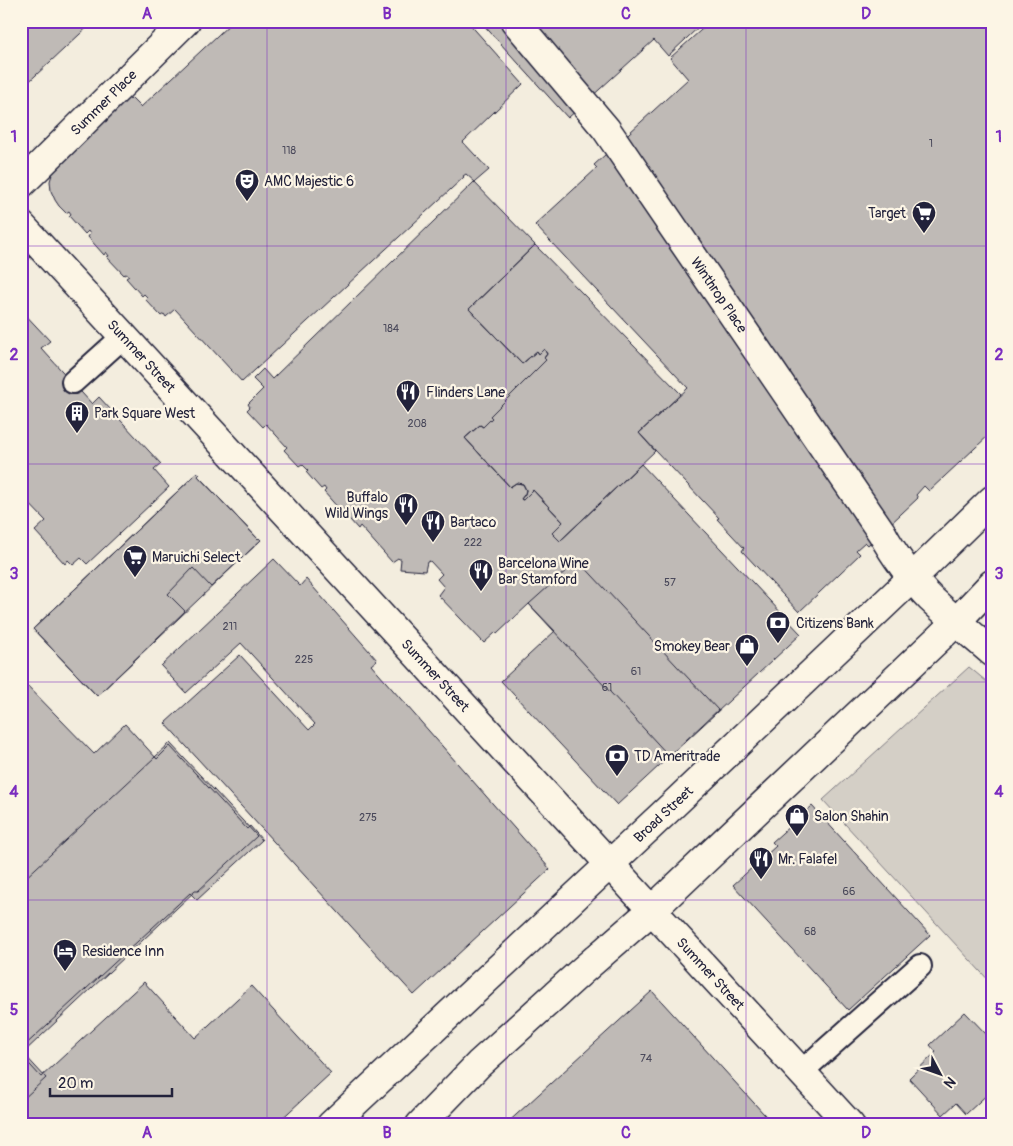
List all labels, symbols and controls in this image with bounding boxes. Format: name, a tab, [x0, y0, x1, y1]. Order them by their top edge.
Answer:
text: A	[142, 4, 153, 24]
text: B	[382, 4, 392, 24]
text: C	[621, 4, 631, 24]
text: D	[861, 4, 871, 24]
street label: Summer Place	[67, 66, 141, 139]
text: 1	[11, 127, 17, 147]
text: 1	[996, 127, 1002, 147]
house number: 1	[929, 137, 933, 150]
house number: 118	[282, 144, 297, 157]
theatre icon: AMC Majestic 6	[234, 168, 260, 202]
place label: AMC Majestic 6	[264, 173, 354, 190]
supermarket icon: Target	[911, 200, 937, 234]
place label: Target	[868, 205, 906, 222]
street label: Winthrop Place	[687, 254, 751, 336]
street label: Summer Street	[104, 316, 179, 396]
house number: 184	[383, 322, 400, 335]
text: 2	[10, 345, 19, 365]
text: 2	[995, 345, 1004, 365]
restaurant icon: Flinders Lane	[395, 379, 421, 413]
place label: Flinders Lane	[426, 384, 505, 401]
building icon: Park Square West	[64, 400, 90, 434]
place label: Park Square West	[94, 405, 196, 422]
house number: 208	[407, 417, 427, 430]
place label: Buffalo Wild Wings	[325, 489, 389, 522]
restaurant icon: Buffalo Wild Wings	[393, 492, 419, 526]
restaurant icon: Bartaco	[420, 509, 446, 543]
place label: Bartaco	[450, 514, 497, 531]
house number: 222	[464, 536, 482, 549]
supermarket icon: Maruichi Select	[122, 544, 148, 578]
place label: Maruichi Select	[152, 549, 241, 566]
place label: Barcelona Wine Bar Stamford	[498, 555, 589, 588]
restaurant icon: Barcelona Wine Bar Stamford	[468, 558, 494, 592]
text: 3	[10, 564, 19, 584]
text: 3	[995, 564, 1004, 584]
house number: 57	[664, 576, 676, 589]
bank icon: Citizens Bank	[765, 610, 791, 644]
place label: Citizens Bank	[796, 615, 874, 632]
house number: 211	[223, 620, 237, 633]
shop icon: Smokey Bear	[734, 633, 760, 667]
street label: Summer Street	[398, 636, 473, 716]
place label: Smokey Bear	[654, 638, 730, 655]
house number: 225	[295, 653, 313, 666]
house number: 61	[631, 665, 641, 678]
house number: 61	[602, 681, 612, 694]
bank icon: TD Ameritrade	[604, 743, 630, 777]
place label: TD Ameritrade	[634, 748, 720, 765]
text: 4	[9, 782, 19, 802]
street label: Broad Street	[630, 782, 697, 846]
text: 4	[994, 782, 1004, 802]
shop icon: Salon Shahin	[784, 803, 810, 837]
place label: Salon Shahin	[814, 808, 889, 825]
house number: 275	[359, 811, 377, 824]
restaurant icon: Mr. Falafel	[748, 846, 774, 880]
place label: Mr. Falafel	[778, 851, 837, 868]
house number: 66	[843, 885, 855, 898]
house number: 68	[804, 925, 816, 938]
street label: Summer Street	[673, 934, 748, 1014]
hotel icon: Residence Inn	[52, 938, 78, 972]
place label: Residence Inn	[82, 943, 164, 960]
text: 5	[10, 1000, 19, 1020]
text: 5	[995, 1000, 1004, 1020]
north arrow	[916, 1048, 966, 1098]
house number: 74	[640, 1052, 653, 1065]
scale bar	[50, 1066, 172, 1098]
text: N	[940, 1073, 959, 1091]
text: 20 m	[58, 1074, 93, 1093]
text: A	[142, 1123, 153, 1143]
text: B	[382, 1123, 392, 1143]
text: C	[621, 1123, 631, 1143]
text: D	[861, 1123, 871, 1143]

